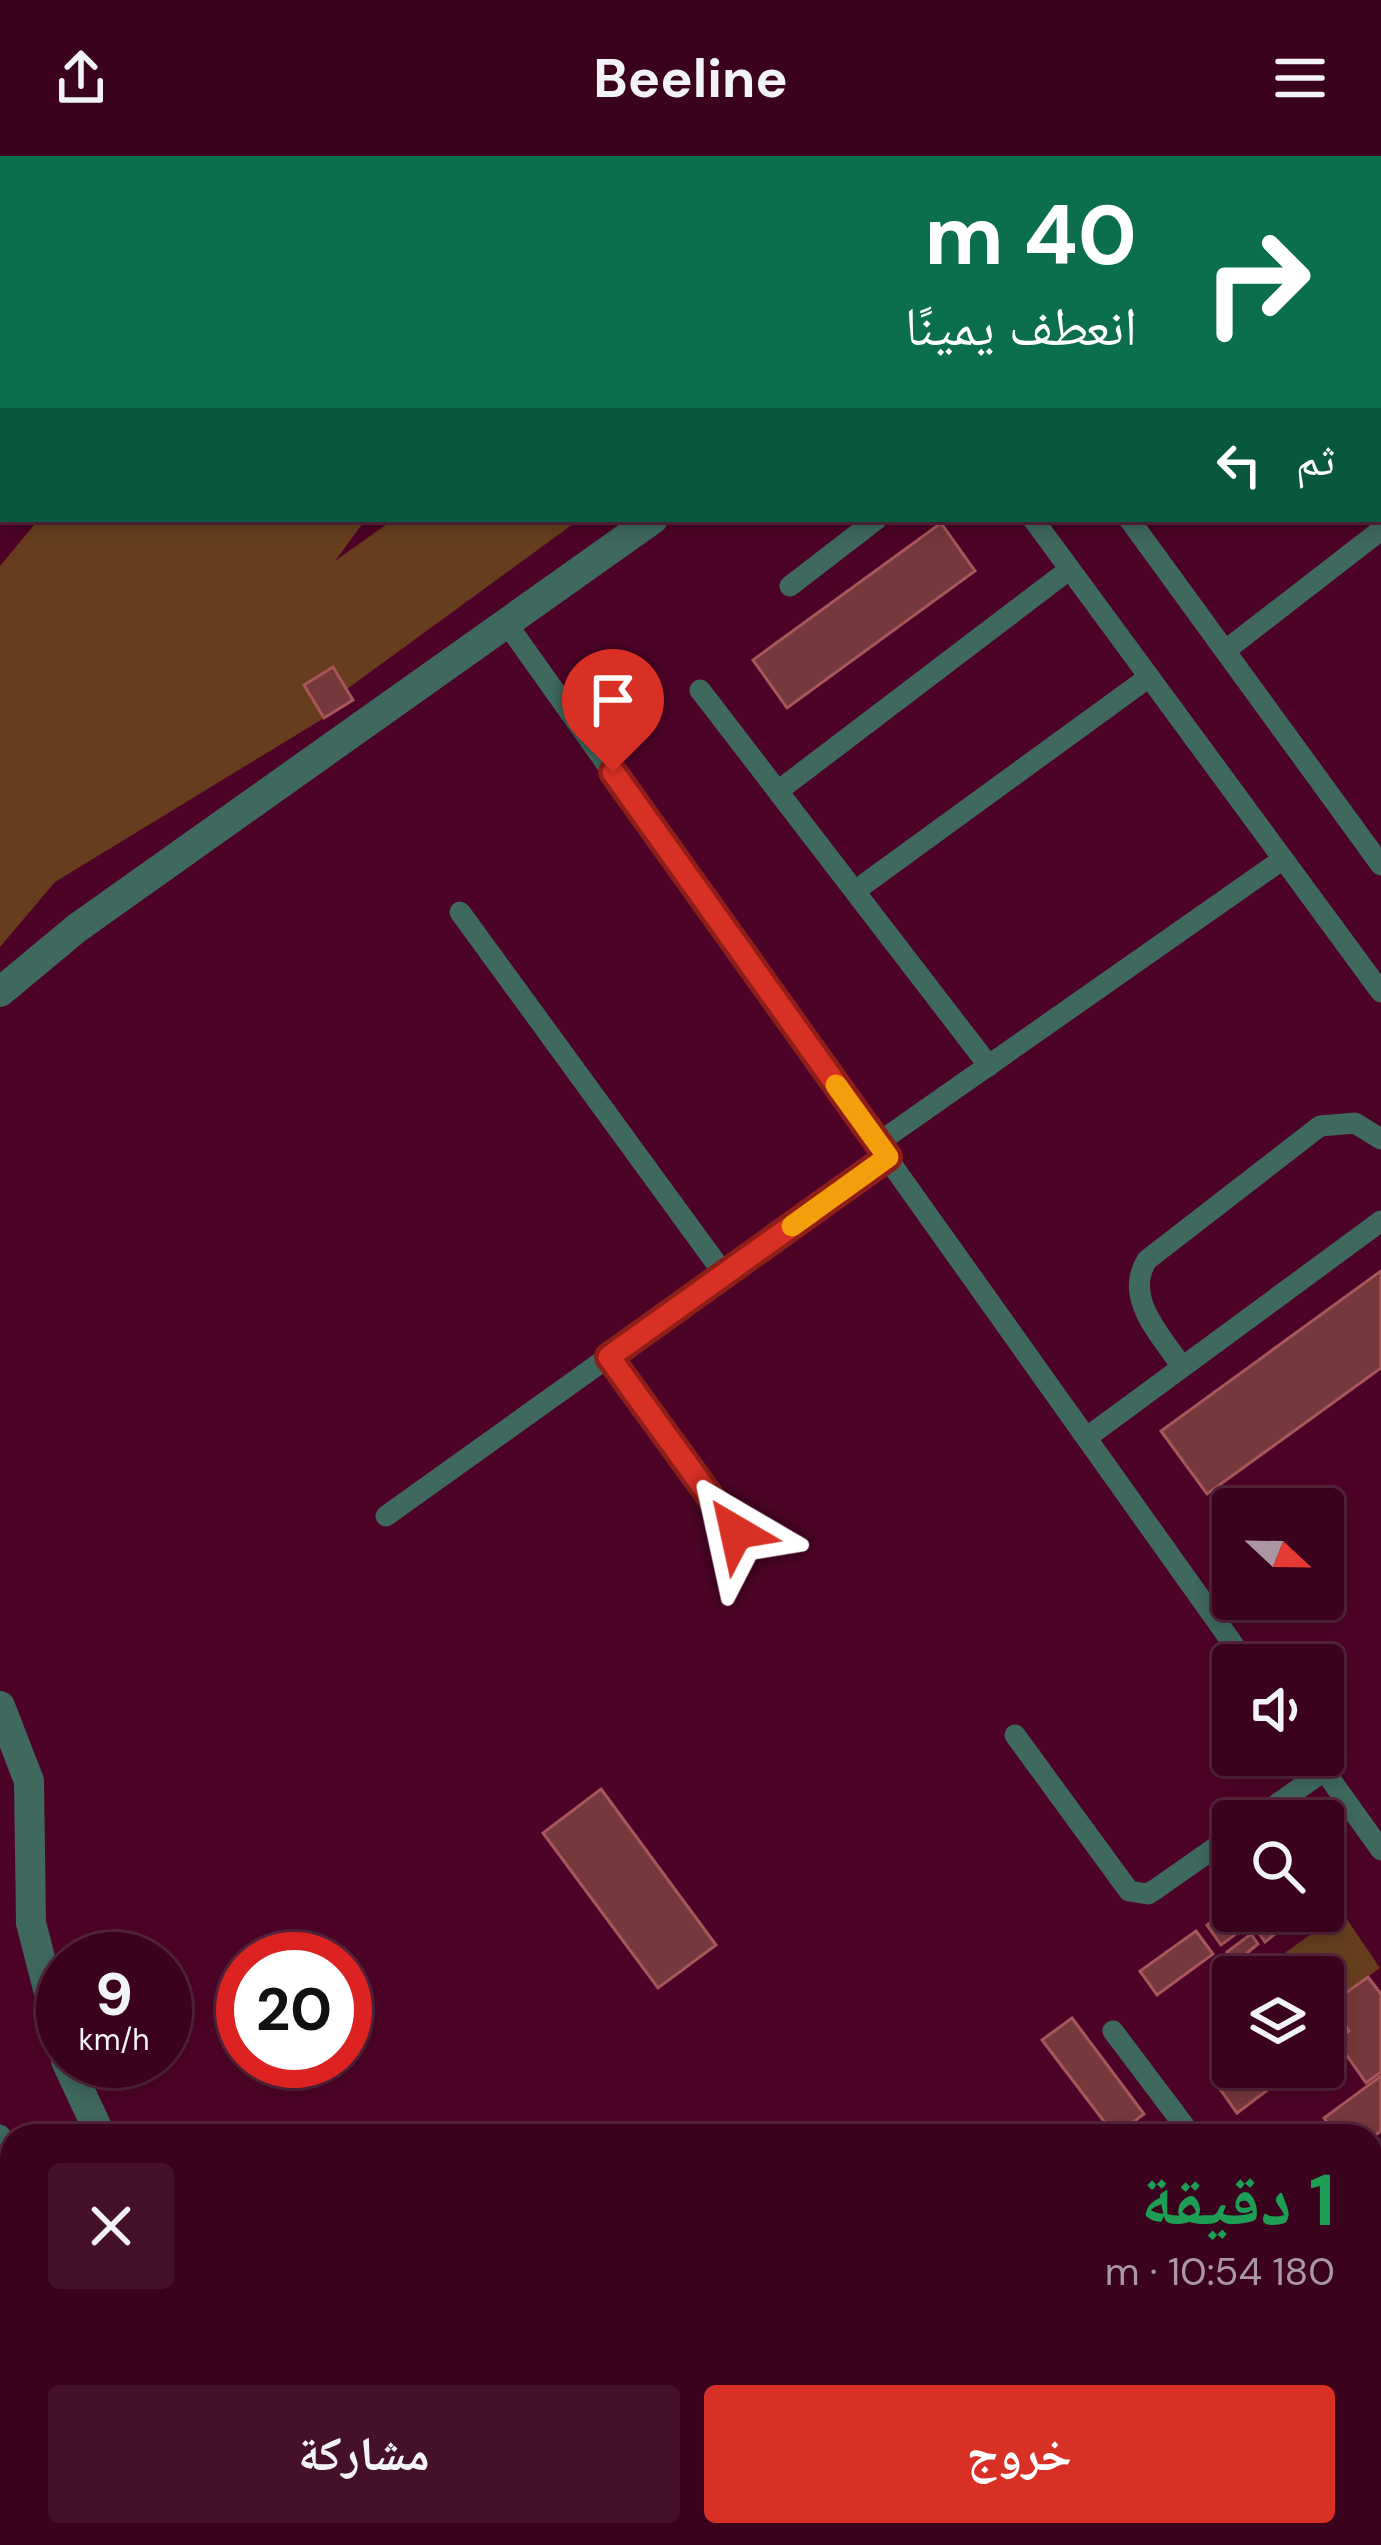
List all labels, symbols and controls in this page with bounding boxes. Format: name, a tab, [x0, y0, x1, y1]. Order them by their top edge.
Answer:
text: Beeline	[593, 43, 788, 114]
icon: share	[48, 45, 114, 111]
icon: menu	[1267, 45, 1333, 111]
text: 40 m	[924, 181, 1137, 290]
icon: right	[1179, 204, 1335, 360]
text: انعطف يمينًا	[905, 291, 1137, 362]
text: ثم	[1296, 430, 1335, 489]
icon: left	[1206, 432, 1272, 498]
pin	[562, 649, 664, 772]
icon: arrive	[580, 667, 646, 733]
position arrow	[673, 1469, 799, 1595]
north arrow	[1212, 1488, 1344, 1620]
map controls	[1212, 1488, 1344, 2088]
button: sound	[1212, 1644, 1344, 1776]
button: search	[1212, 1800, 1344, 1932]
speed limit sign: 20	[216, 1932, 372, 2088]
text: 9	[95, 1955, 133, 2034]
button: layers	[1212, 1956, 1344, 2088]
text: km/h	[79, 2020, 149, 2059]
text: 1 دقيقة	[1141, 2154, 1335, 2247]
button: close	[48, 2163, 174, 2289]
text: 180 m · 10:54	[1105, 2246, 1335, 2297]
button: مشاركة	[48, 2385, 680, 2523]
button: خروج	[704, 2385, 1335, 2523]

